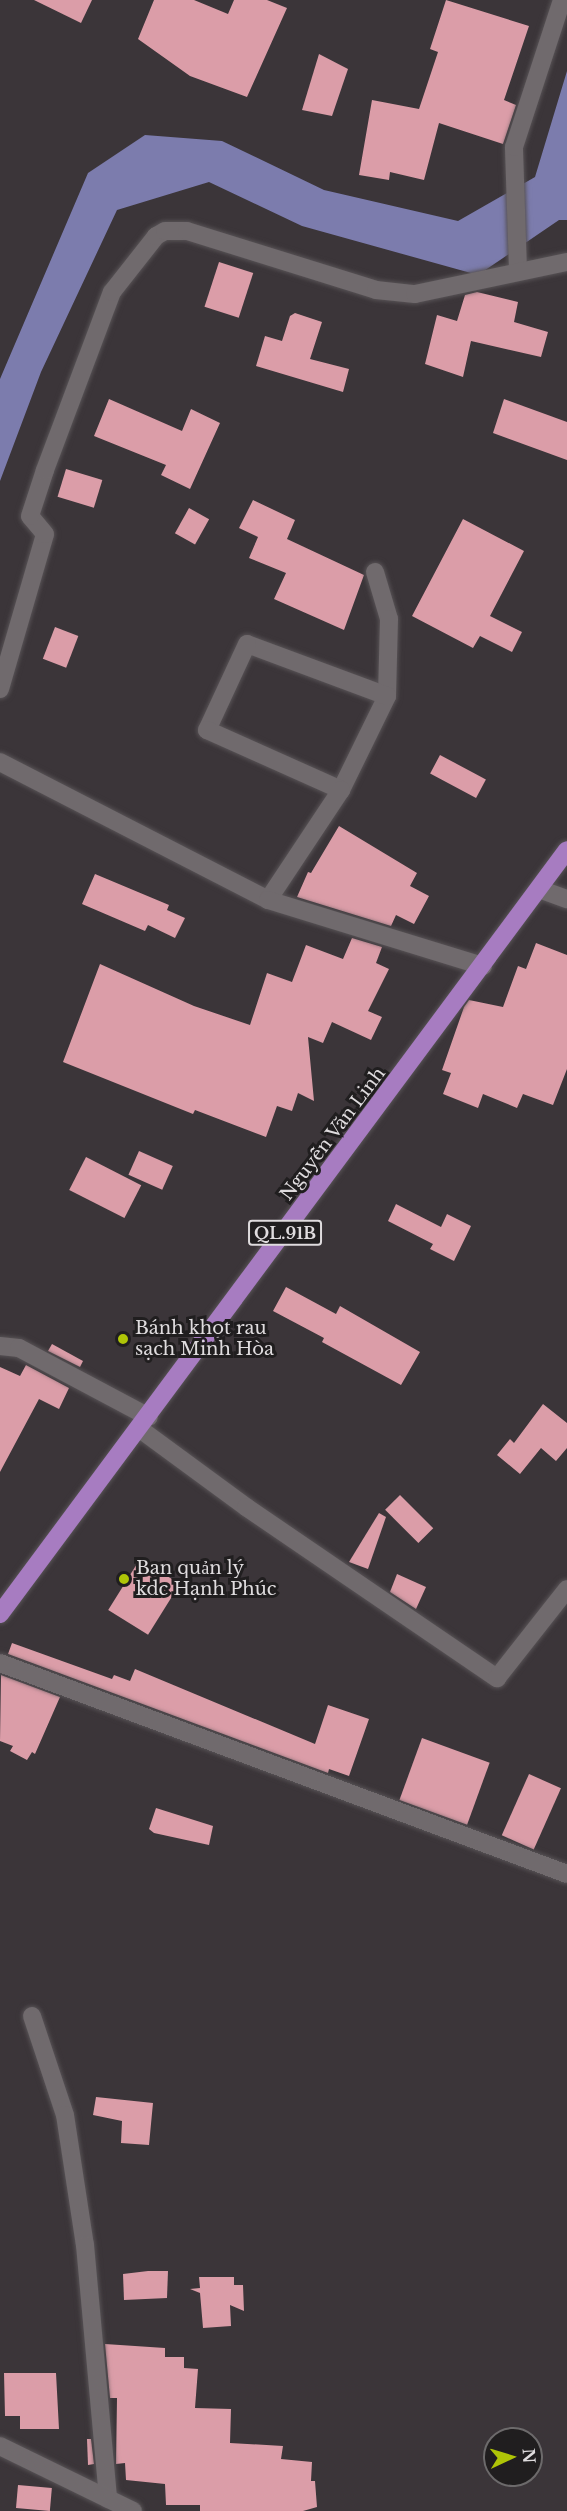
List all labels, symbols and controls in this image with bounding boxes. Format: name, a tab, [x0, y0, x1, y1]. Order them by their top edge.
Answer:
street label: Nguyễn Văn Linh	[276, 1063, 390, 1205]
road number: QL.91B	[248, 1220, 322, 1246]
place label: Bánh khọt rau sạch Minh Hòa	[135, 1318, 274, 1360]
marker: Bánh khọt rau sạch Minh Hòa	[116, 1332, 130, 1346]
place label: Ban quản lý kdc Hạnh Phúc	[136, 1558, 276, 1600]
marker: Ban quản lý kdc Hạnh Phúc	[117, 1572, 131, 1586]
north arrow	[483, 2427, 543, 2487]
text: N	[518, 2448, 539, 2464]

